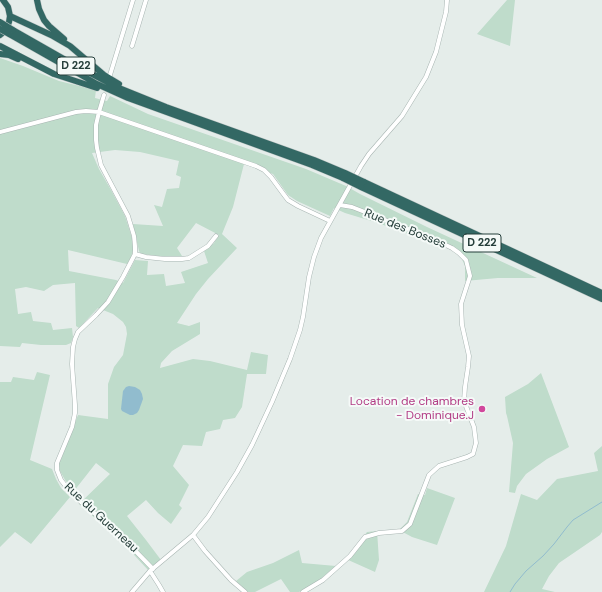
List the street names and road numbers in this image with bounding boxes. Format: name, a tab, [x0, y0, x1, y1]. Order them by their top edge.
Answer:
road number: D 222	[57, 57, 95, 75]
street label: Rue des Bosses	[362, 206, 448, 252]
road number: D 222	[463, 234, 501, 252]
street label: Rue du Guerneau	[61, 480, 141, 556]

